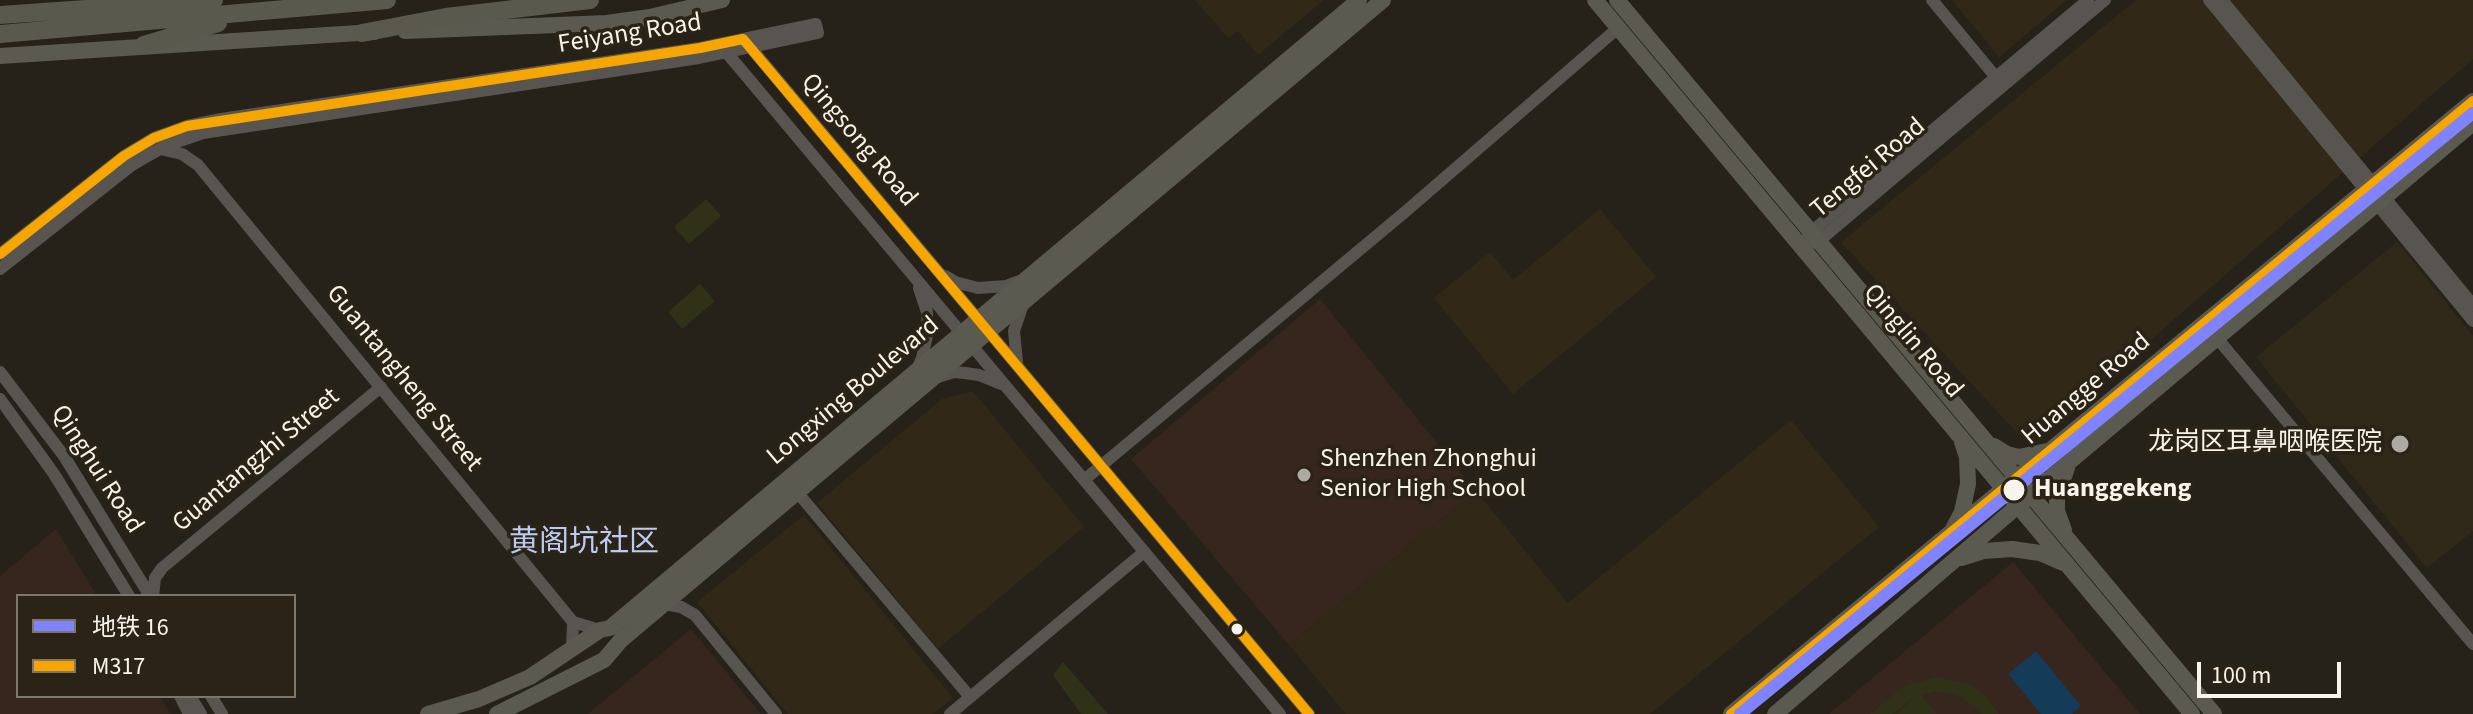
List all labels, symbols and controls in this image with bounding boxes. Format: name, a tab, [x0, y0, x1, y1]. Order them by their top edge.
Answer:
street label: Feiyang Road	[556, 8, 704, 62]
street label: Qingsong Road	[793, 68, 923, 214]
street label: Tengfei Road	[1805, 112, 1933, 226]
street label: Guantangheng Street	[318, 279, 488, 479]
street label: Qinglin Road	[1855, 279, 1969, 405]
street label: Longxing Boulevard	[761, 311, 947, 473]
street label: Huangge Road	[2016, 327, 2158, 453]
street label: Guantangzhi Street	[167, 382, 347, 540]
street label: Qinghui Road	[43, 400, 149, 540]
place label: 龙岗区耳鼻咽喉医院	[2148, 428, 2382, 460]
marker: 龙岗区耳鼻咽喉医院	[2389, 433, 2411, 455]
place label: Shenzhen Zhonghui Senior High School	[1320, 444, 1537, 506]
marker: Shenzhen Zhonghui Senior High School	[1295, 466, 1313, 484]
place label: Huanggekeng	[2034, 474, 2191, 506]
marker: Huanggekeng	[2001, 477, 2027, 503]
district label: 黄阁坑社区	[509, 526, 659, 562]
legend	[16, 594, 296, 698]
text: 地铁 16	[92, 610, 169, 645]
unlabelled marker	[1229, 621, 1245, 637]
scale bar	[2201, 646, 2345, 696]
text: M317	[92, 649, 145, 684]
text: 100 m	[2211, 658, 2271, 693]

